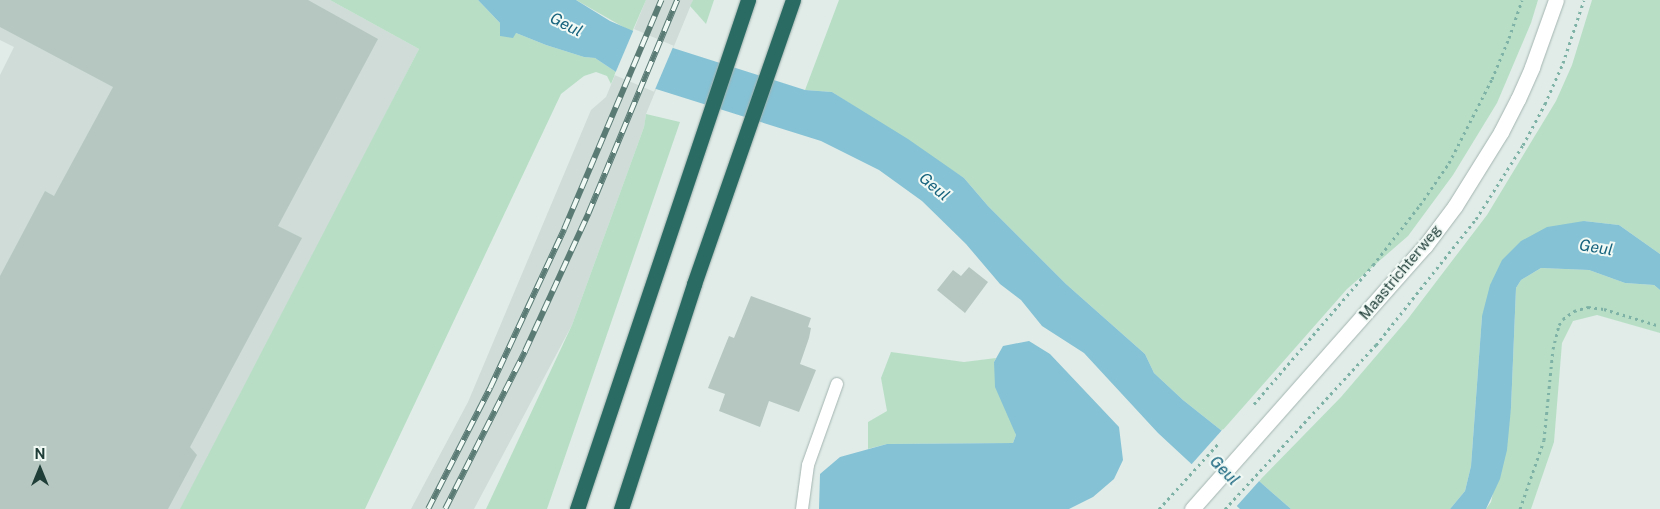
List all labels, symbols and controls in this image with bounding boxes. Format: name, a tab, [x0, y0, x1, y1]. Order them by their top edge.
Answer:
water label: Geul	[547, 9, 585, 41]
water label: Geul	[915, 169, 953, 205]
street label: Maastrichterweg	[1355, 221, 1445, 323]
water label: Geul	[1578, 236, 1614, 260]
north arrow	[15, 444, 65, 494]
text: N	[35, 446, 45, 462]
water label: Geul	[1205, 452, 1243, 490]

